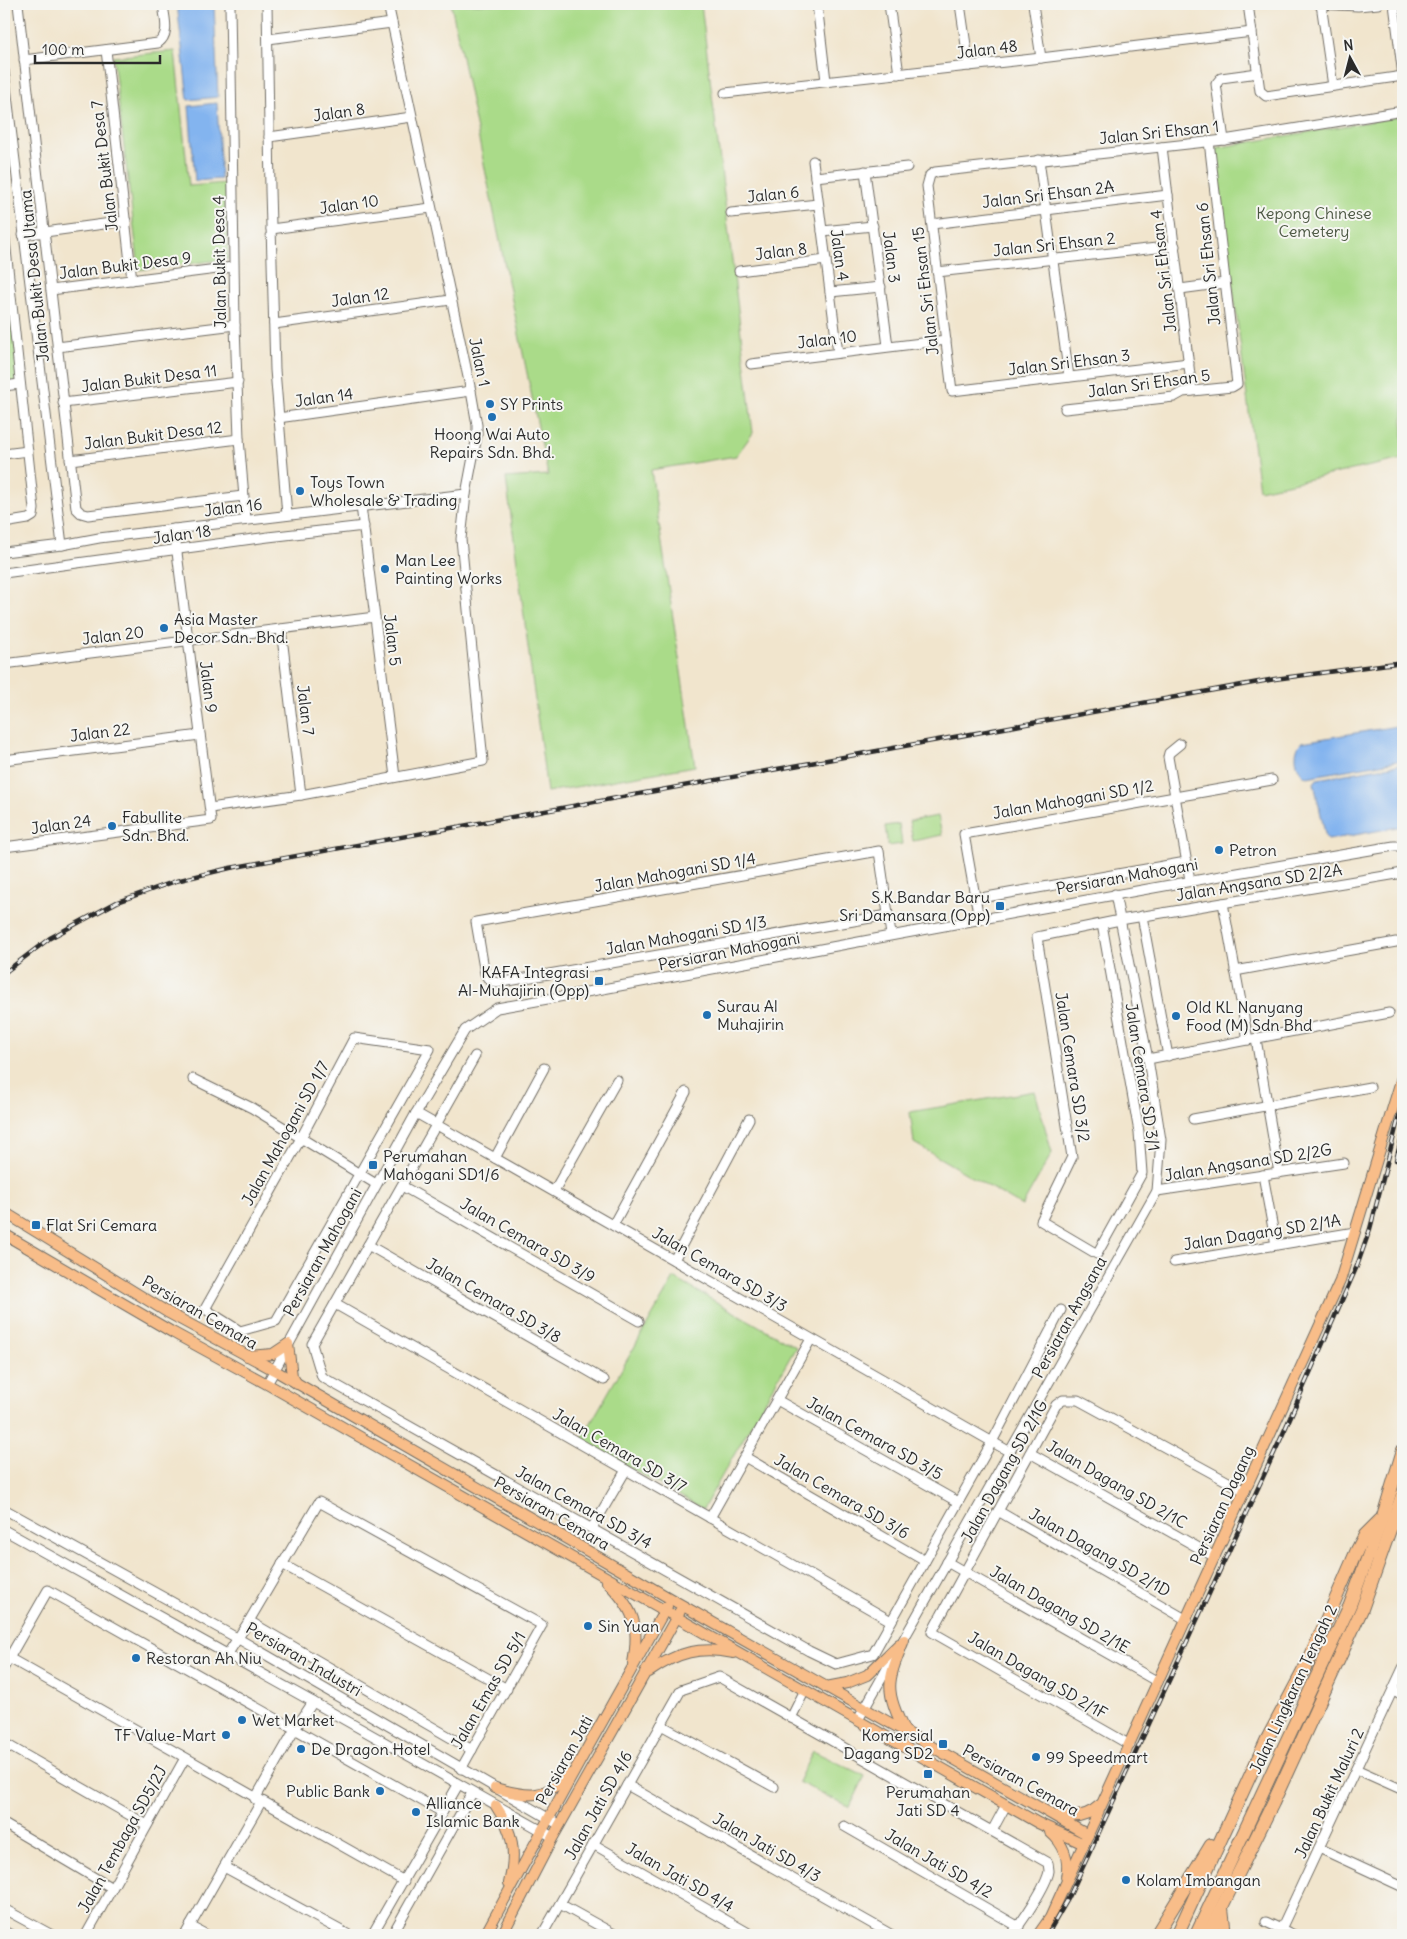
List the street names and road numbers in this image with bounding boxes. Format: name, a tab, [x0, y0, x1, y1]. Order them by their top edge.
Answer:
street label: Jalan 48	[955, 35, 1019, 63]
street label: Jalan 8	[312, 98, 366, 126]
street label: Jalan Bukit Desa 7	[86, 99, 122, 233]
street label: Jalan Sri Ehsan 1	[1098, 116, 1220, 148]
street label: Jalan Sri Ehsan 2A	[981, 176, 1115, 212]
street label: Jalan 6	[746, 181, 800, 207]
street label: Jalan Bukit Desa Utama	[15, 189, 53, 363]
street label: Jalan 10	[318, 190, 380, 218]
street label: Jalan Bukit Desa 4	[208, 195, 230, 329]
street label: Jalan Sri Ehsan 6	[1192, 202, 1224, 326]
street label: Jalan Sri Ehsan 4	[1146, 209, 1180, 333]
street label: Jalan Sri Ehsan 15	[907, 225, 943, 357]
street label: Jalan 4	[826, 228, 854, 282]
street label: Jalan Sri Ehsan 2	[992, 228, 1116, 260]
street label: Jalan 3	[879, 230, 905, 284]
street label: Jalan 8	[754, 238, 808, 264]
street label: Jalan Bukit Desa 9	[58, 247, 192, 283]
street label: Jalan 12	[330, 283, 390, 311]
street label: Jalan 10	[796, 325, 858, 353]
street label: Jalan 1	[465, 336, 495, 388]
street label: Jalan Sri Ehsan 3	[1007, 345, 1131, 379]
street label: Jalan Bukit Desa 11	[80, 360, 218, 396]
street label: Jalan Sri Ehsan 5	[1087, 365, 1211, 401]
street label: Jalan 14	[294, 383, 354, 411]
street label: Jalan Bukit Desa 12	[83, 417, 223, 453]
street label: Jalan 16	[203, 494, 263, 520]
street label: Jalan 18	[152, 520, 212, 548]
street label: Jalan 5	[380, 613, 406, 667]
street label: Jalan 20	[81, 621, 145, 649]
street label: Jalan 9	[196, 660, 222, 714]
street label: Jalan 7	[293, 684, 319, 737]
street label: Jalan 22	[69, 718, 132, 746]
street label: Jalan Mahogani SD 1/2	[991, 775, 1155, 823]
street label: Jalan 24	[30, 810, 92, 838]
street label: Jalan Mahogani SD 1/4	[593, 848, 757, 896]
street label: Persiaran Mahogani	[1054, 854, 1200, 898]
street label: Jalan Angsana SD 2/2A	[1175, 859, 1343, 905]
street label: Jalan Mahogani SD 1/3	[604, 911, 768, 959]
street label: Persiaran Mahogani	[656, 927, 802, 975]
street label: Jalan Cemara SD 3/2	[1051, 990, 1095, 1144]
street label: Jalan Cemara SD 3/1	[1121, 1002, 1165, 1152]
street label: Jalan Mahogani SD 1/7	[237, 1057, 333, 1209]
street label: Jalan Angsana SD 2/2G	[1163, 1139, 1333, 1185]
street label: Persiaran Mahogani	[278, 1184, 366, 1320]
street label: Jalan Cemara SD 3/9	[457, 1193, 599, 1287]
street label: Jalan Dagang SD 2/1A	[1182, 1210, 1342, 1254]
street label: Jalan Cemara SD 3/3	[649, 1222, 791, 1316]
street label: Jalan Cemara SD 3/8	[423, 1253, 565, 1347]
street label: Persiaran Angsana	[1027, 1253, 1111, 1381]
street label: Persiaran Cemara	[139, 1271, 261, 1353]
street label: Jalan Cemara SD 3/5	[804, 1392, 946, 1484]
street label: Jalan Dagang SD 2/1G	[956, 1396, 1052, 1546]
street label: Jalan Cemara SD 3/7	[550, 1404, 691, 1496]
street label: Jalan Dagang SD 2/1C	[1043, 1436, 1191, 1532]
street label: Persiaran Dagang	[1186, 1442, 1258, 1568]
street label: Jalan Cemara SD 3/6	[771, 1449, 913, 1543]
street label: Jalan Cemara SD 3/4	[512, 1461, 656, 1553]
street label: Persiaran Cemara	[491, 1472, 613, 1554]
street label: Jalan Dagang SD 2/1D	[1026, 1503, 1174, 1601]
street label: Jalan Dagang SD 2/1E	[987, 1561, 1133, 1657]
street label: Jalan Lingkaran Tengah 2	[1245, 1601, 1341, 1777]
street label: Persiaran Industri	[243, 1618, 365, 1700]
street label: Jalan Dagang SD 2/1F	[965, 1627, 1111, 1723]
street label: Jalan Emas SD 5/1	[446, 1628, 530, 1752]
street label: Persiaran Jati	[531, 1712, 597, 1808]
street label: Jalan Bukit Maluri 2	[1290, 1724, 1368, 1861]
street label: Persiaran Cemara	[959, 1740, 1083, 1820]
street label: Jalan Jati SD 4/6	[560, 1747, 636, 1863]
street label: Jalan Tembaga SD5/2J	[73, 1762, 171, 1916]
street label: Jalan Jati SD 4/3	[710, 1808, 824, 1886]
street label: Jalan Jati SD 4/2	[882, 1824, 997, 1902]
street label: Jalan Jati SD 4/4	[622, 1838, 738, 1916]

